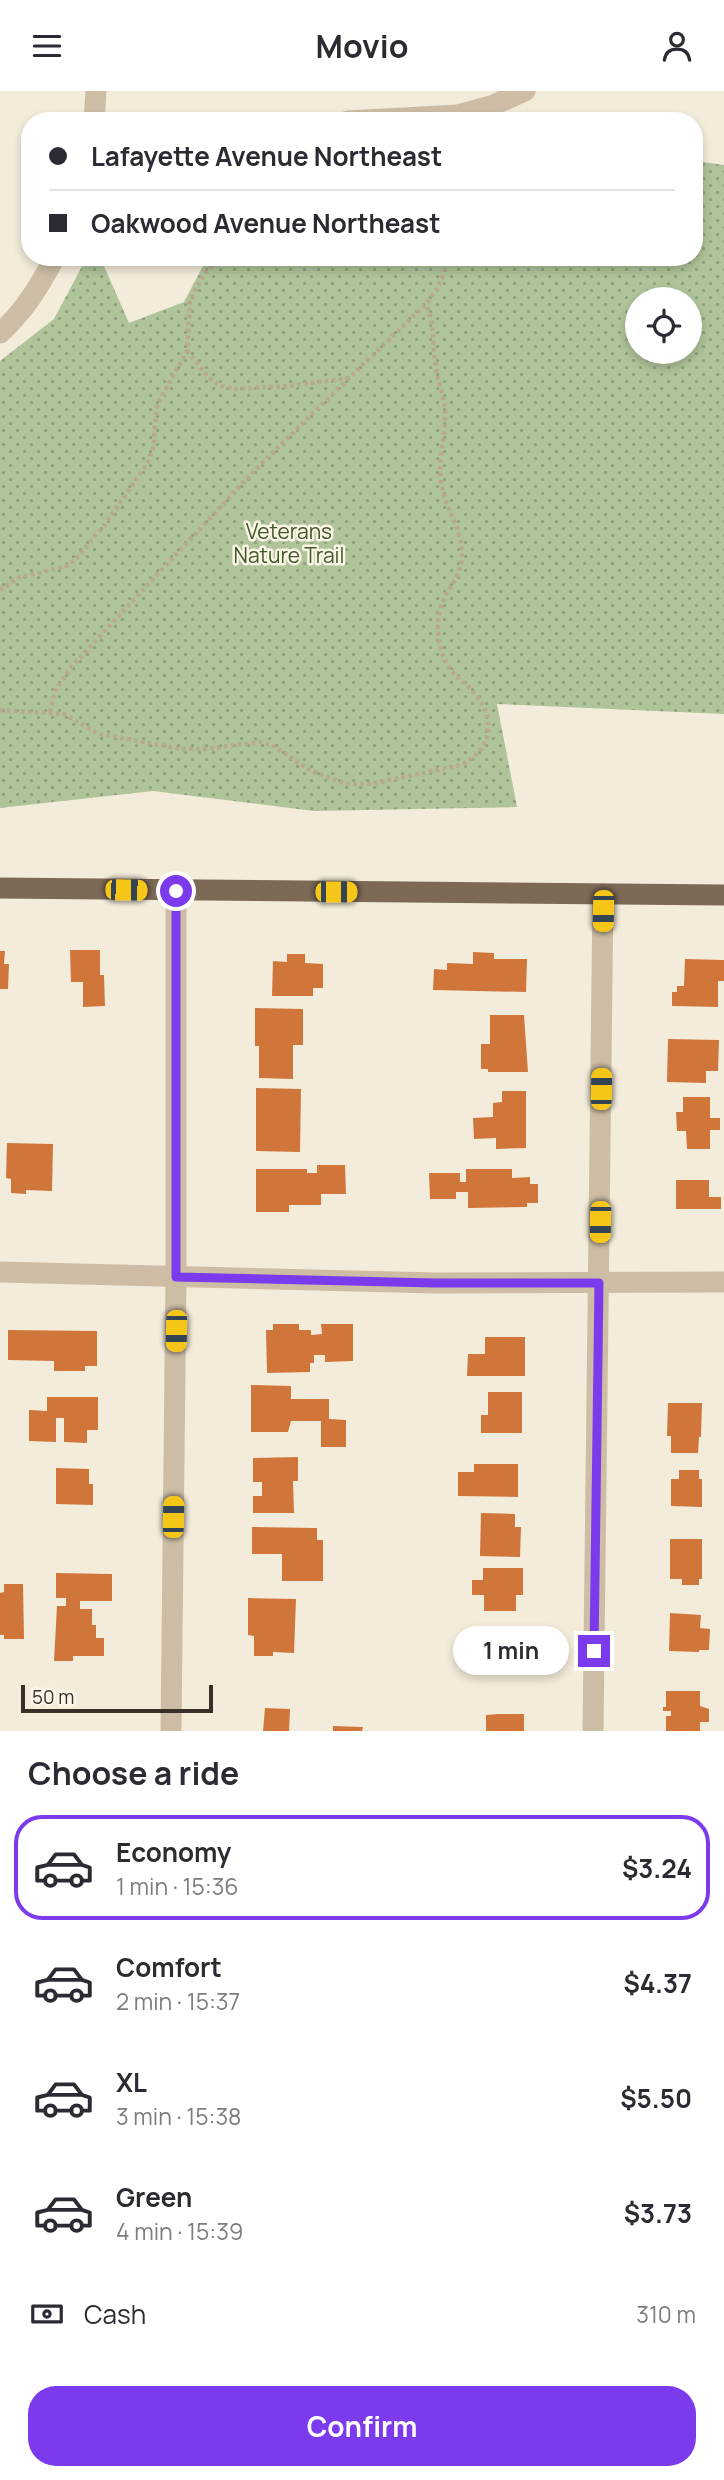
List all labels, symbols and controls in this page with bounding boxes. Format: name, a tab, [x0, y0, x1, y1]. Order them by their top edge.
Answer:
text: Movio	[316, 24, 408, 68]
icon: menu	[28, 27, 66, 65]
icon: person	[658, 27, 696, 65]
text: Lafayette Avenue Northeast	[91, 138, 442, 174]
text: Oakwood Avenue Northeast	[91, 205, 440, 241]
map controls	[625, 287, 702, 364]
button: locate	[625, 287, 702, 364]
park label: Veterans Nature Trail	[234, 517, 344, 569]
route start	[160, 875, 192, 907]
car	[105, 879, 148, 901]
car	[316, 882, 358, 903]
car	[593, 890, 614, 932]
car	[591, 1068, 612, 1110]
car	[590, 1201, 611, 1243]
car	[166, 1310, 187, 1352]
car	[163, 1496, 184, 1538]
callout: 1 min	[454, 1627, 570, 1675]
text: 1 min	[483, 1634, 539, 1666]
route end	[578, 1635, 610, 1667]
scale bar	[21, 1682, 214, 1714]
text: 50 m	[32, 1684, 74, 1710]
text: Choose a ride	[28, 1751, 239, 1795]
text: Economy	[116, 1834, 231, 1870]
icon: car	[32, 1836, 95, 1899]
text: $3.24	[622, 1850, 692, 1886]
text: 1 min · 15:36	[116, 1870, 239, 1902]
text: Comfort	[116, 1949, 222, 1985]
icon: car	[32, 1951, 95, 2014]
text: $4.37	[623, 1965, 692, 2001]
text: 2 min · 15:37	[116, 1985, 240, 2017]
text: XL	[116, 2064, 147, 2100]
icon: car	[32, 2066, 95, 2129]
text: $5.50	[620, 2080, 692, 2116]
text: 3 min · 15:38	[116, 2100, 241, 2132]
text: Green	[116, 2179, 192, 2215]
icon: car	[32, 2181, 95, 2244]
text: $3.73	[624, 2195, 692, 2231]
text: 4 min · 15:39	[116, 2215, 243, 2247]
icon: cash	[28, 2295, 66, 2333]
text: Cash	[84, 2296, 146, 2332]
text: 310 m	[636, 2298, 696, 2330]
button: Confirm	[28, 2386, 696, 2466]

